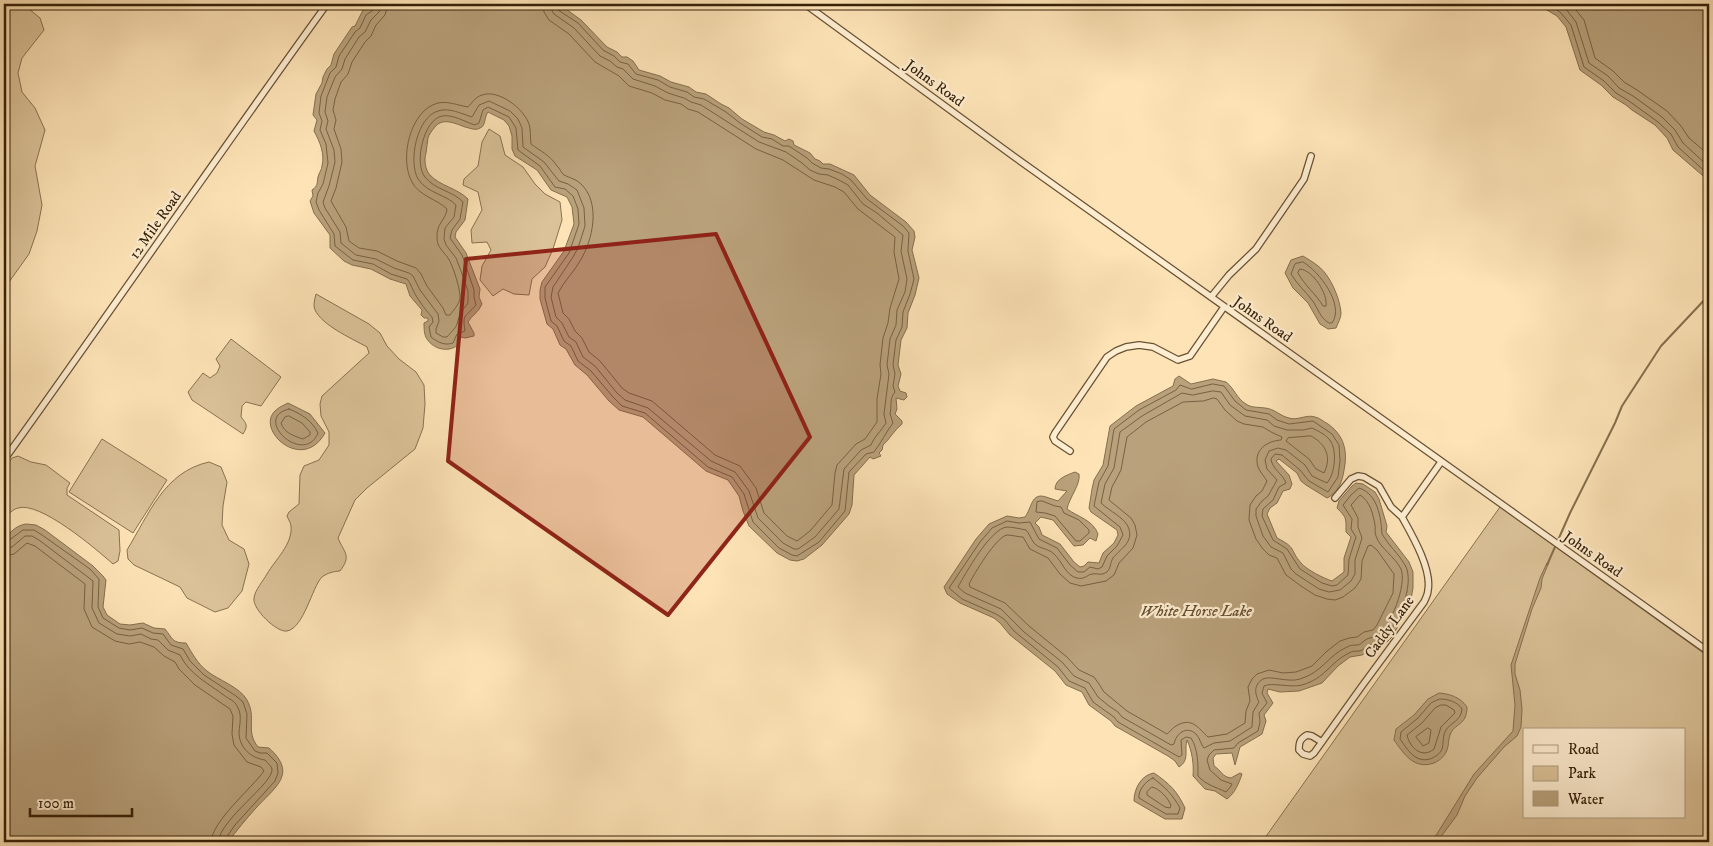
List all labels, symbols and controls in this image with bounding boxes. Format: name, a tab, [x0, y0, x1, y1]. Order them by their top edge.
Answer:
street label: Johns Road	[900, 55, 968, 111]
street label: 12 Mile Road	[125, 187, 186, 263]
street label: Johns Road	[1228, 291, 1296, 347]
street label: Johns Road	[1558, 526, 1626, 582]
street label: Caddy Lane	[1360, 592, 1418, 662]
water label: White Horse Lake	[1140, 601, 1252, 621]
legend	[1523, 728, 1686, 818]
text: Road	[1568, 740, 1600, 759]
text: Park	[1568, 764, 1597, 783]
scale bar	[30, 786, 132, 818]
text: Water	[1567, 790, 1604, 809]
text: 100 m	[38, 794, 74, 813]

